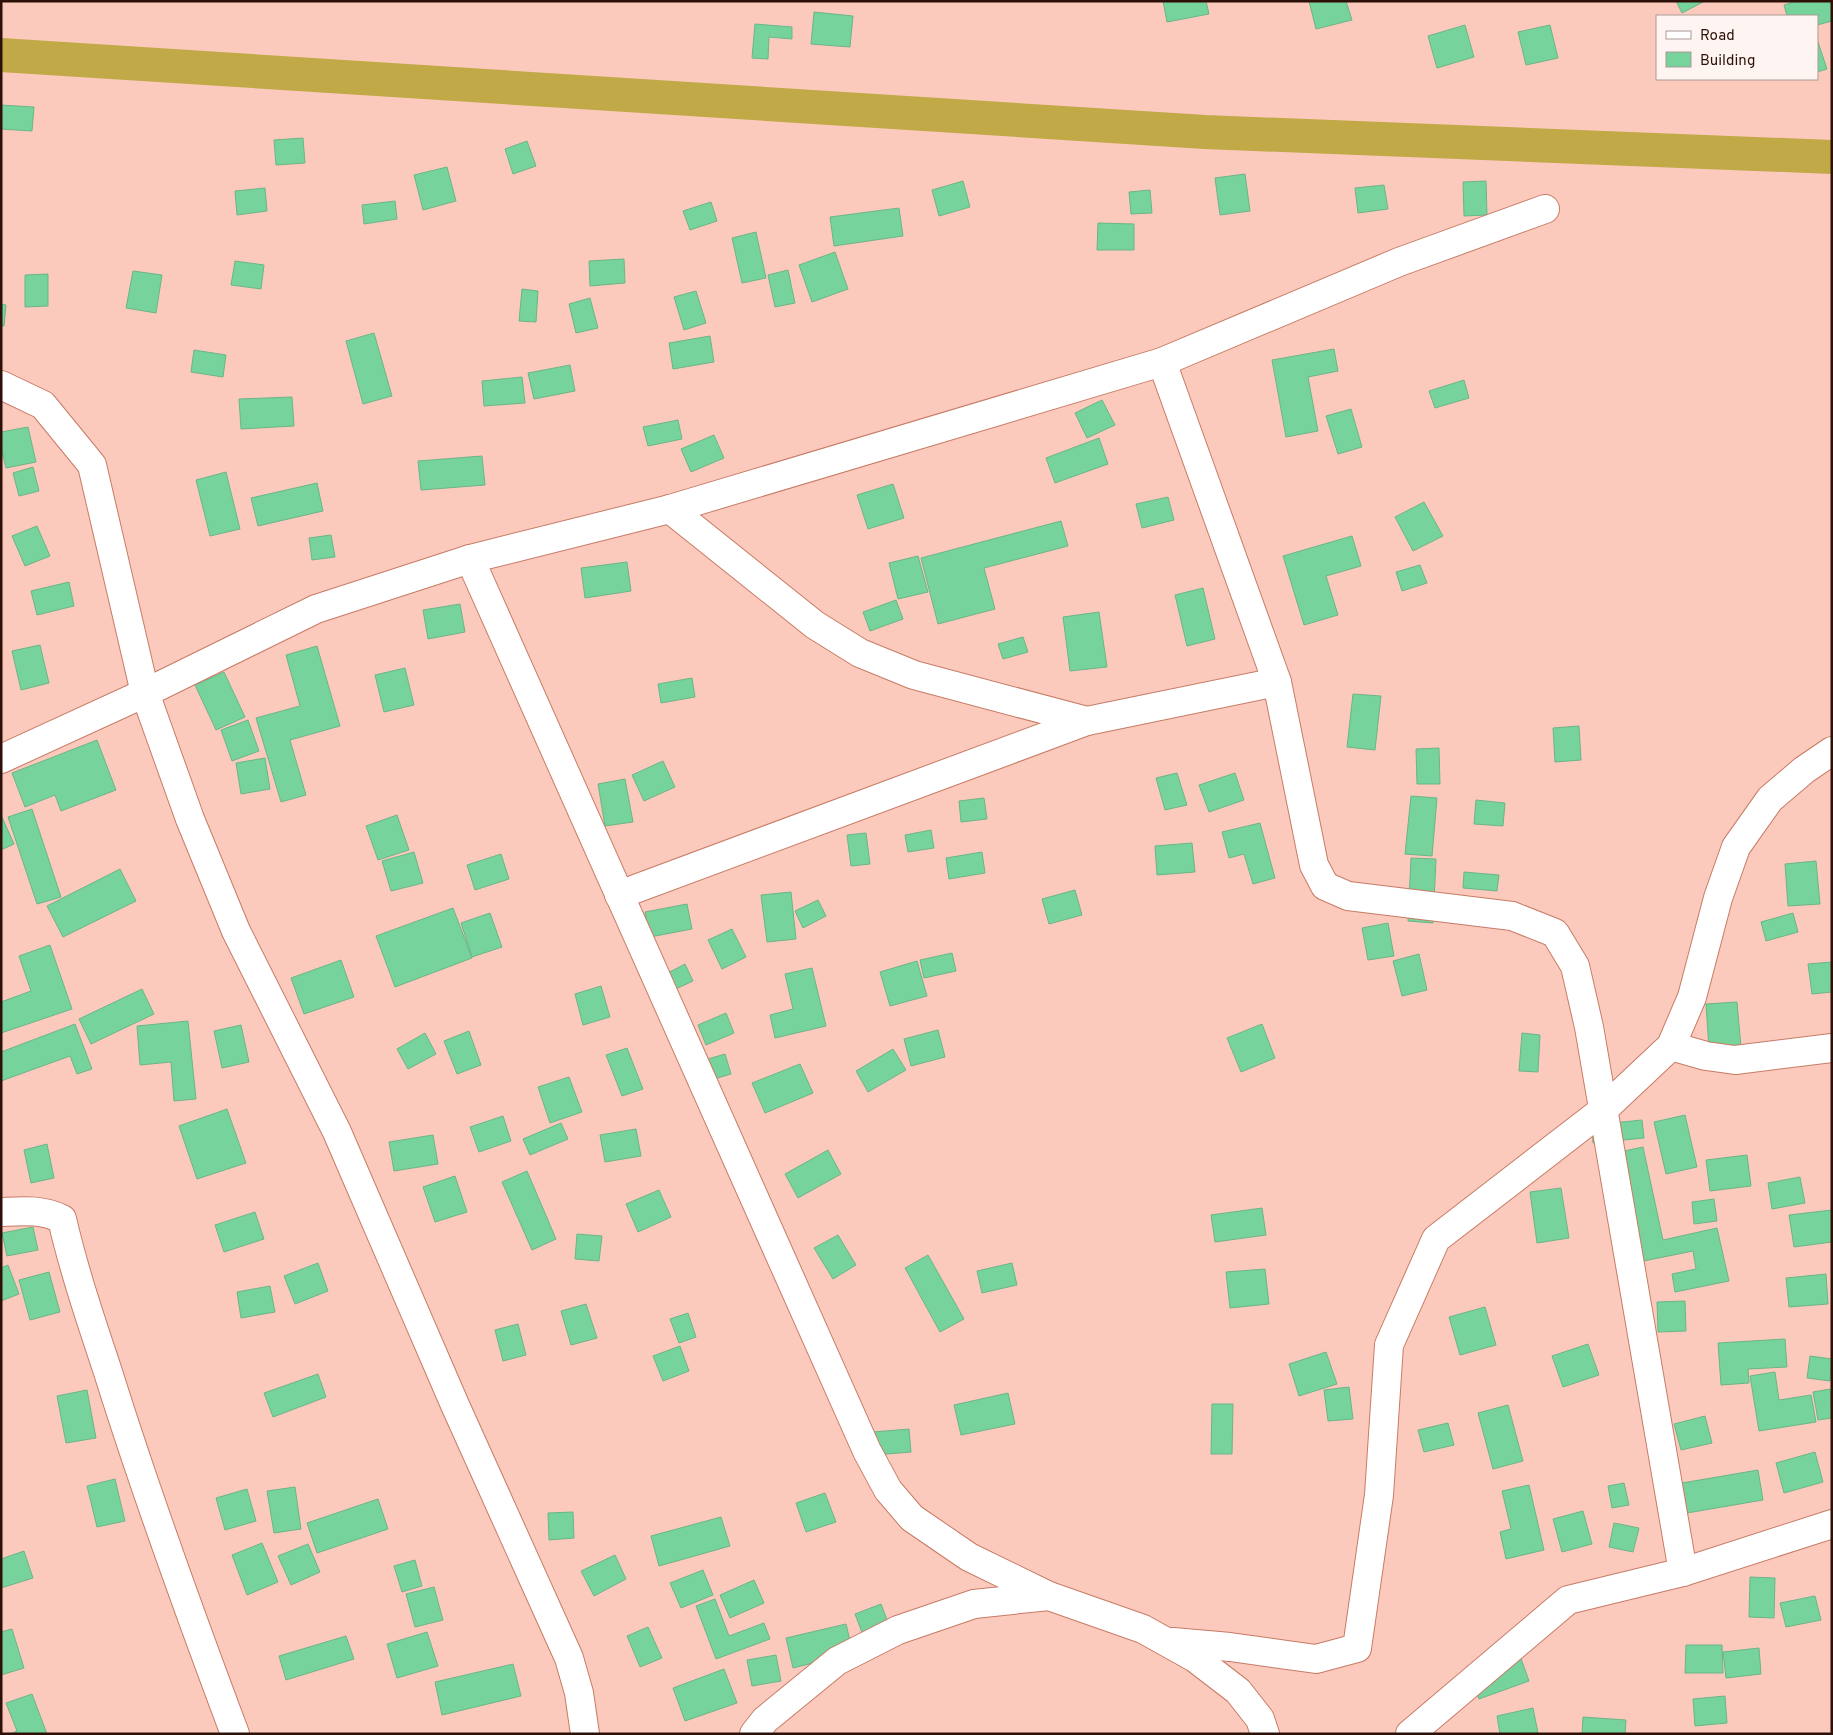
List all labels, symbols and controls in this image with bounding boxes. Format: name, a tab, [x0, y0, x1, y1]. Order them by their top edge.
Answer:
legend	[1656, 15, 1818, 80]
text: Road	[1700, 27, 1735, 46]
text: Building	[1700, 52, 1755, 71]

